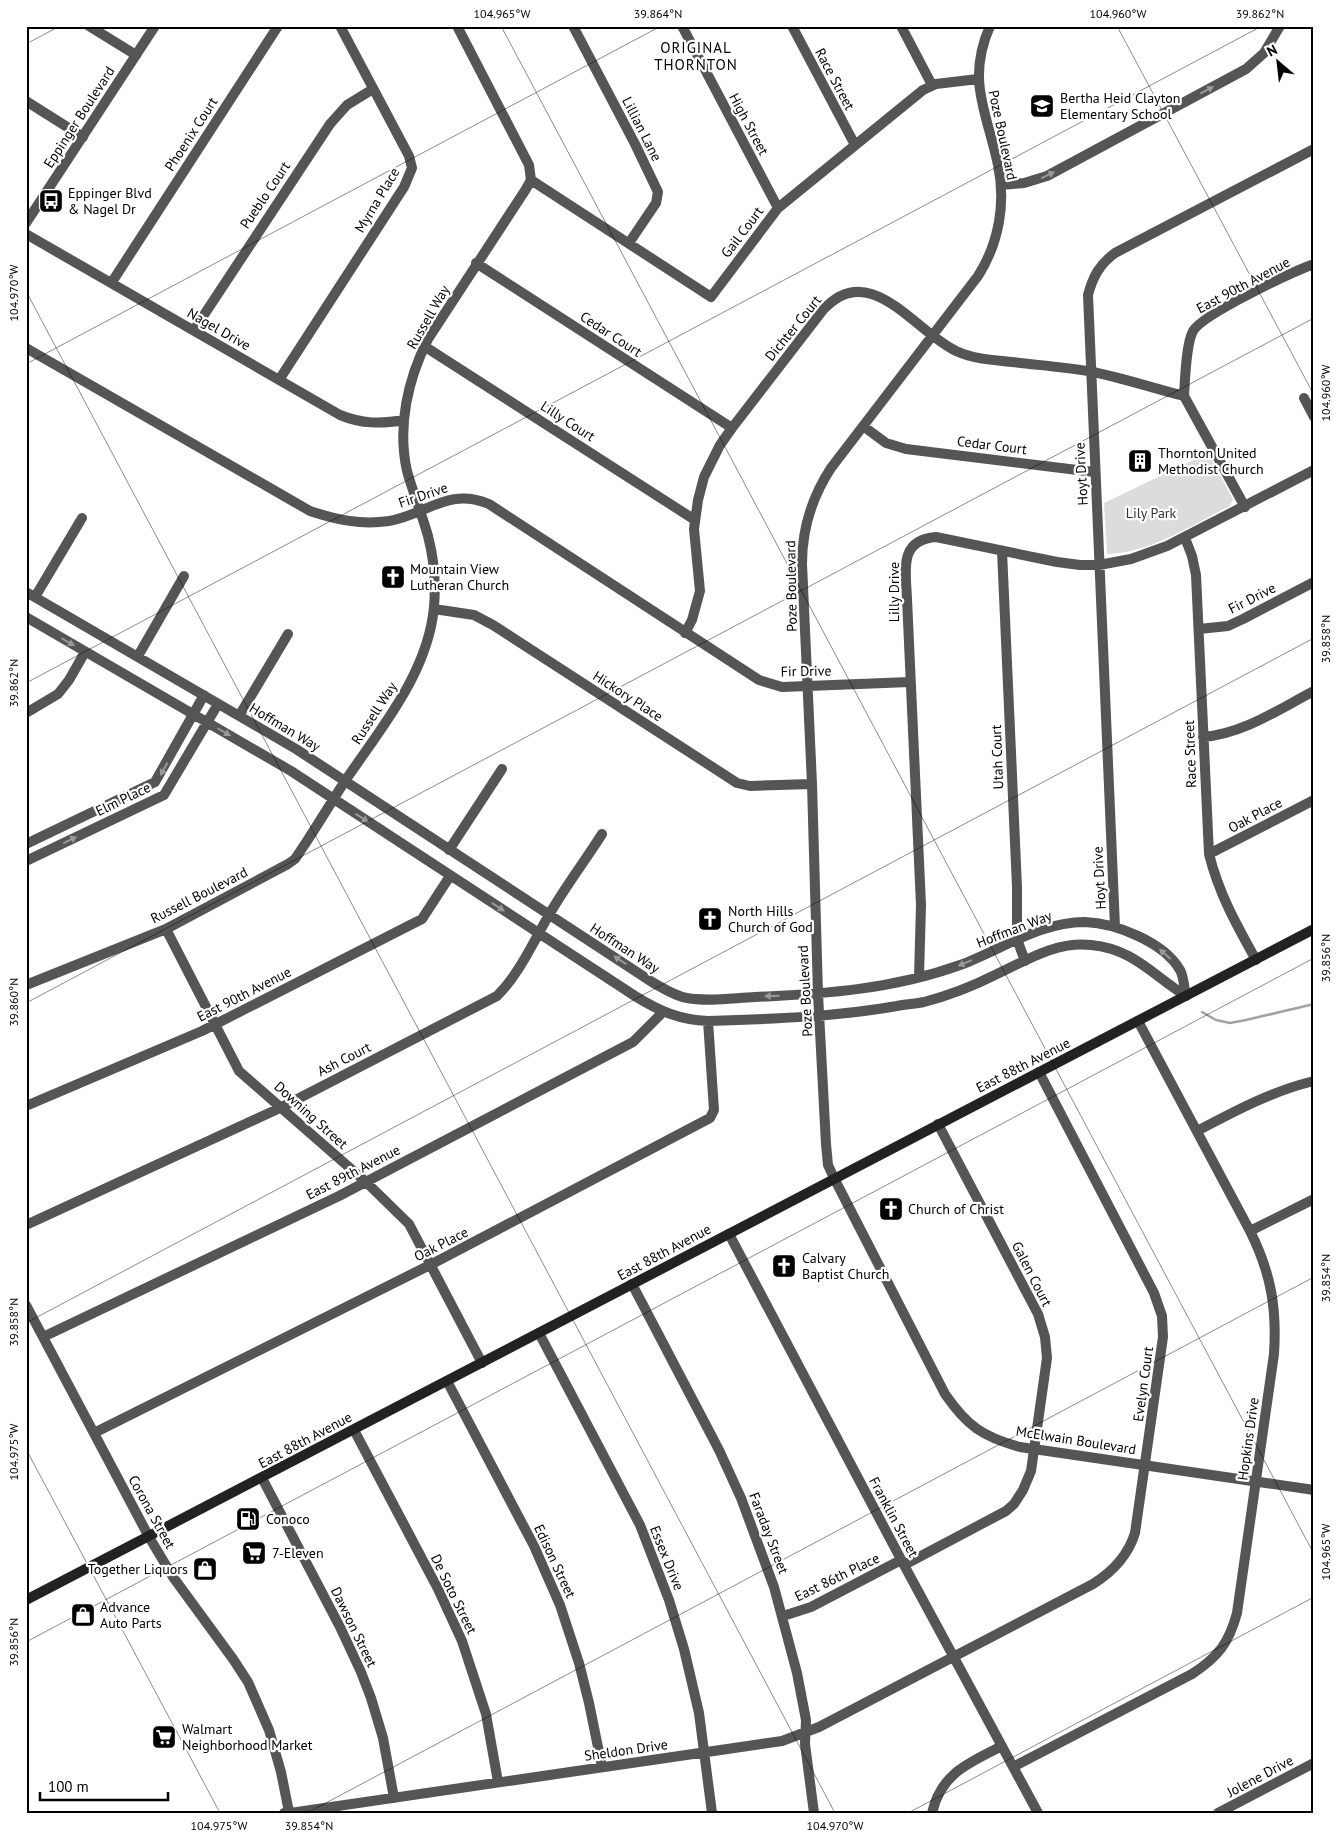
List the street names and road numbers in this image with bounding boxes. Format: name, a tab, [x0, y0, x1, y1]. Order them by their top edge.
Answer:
street label: Race Street	[811, 45, 859, 113]
street label: Eppinger Boulevard	[40, 63, 118, 171]
street label: Poze Boulevard	[985, 88, 1021, 182]
street label: High Street	[725, 90, 773, 158]
street label: Phoenix Court	[160, 93, 222, 174]
street label: Lillian Lane	[618, 94, 666, 164]
street label: Pueblo Court	[236, 158, 294, 232]
street label: Myrna Place	[351, 164, 403, 236]
street label: Gail Court	[717, 203, 767, 261]
street label: East 90th Avenue	[1193, 253, 1293, 317]
street label: Russell Way	[403, 281, 454, 352]
street label: Dichter Court	[761, 291, 825, 365]
street label: Nagel Drive	[184, 304, 254, 354]
street label: Cedar Court	[577, 307, 645, 361]
street label: Lilly Court	[537, 397, 599, 445]
street label: Cedar Court	[956, 432, 1028, 458]
street label: Hoyt Drive	[1070, 442, 1092, 506]
street label: Fir Drive	[396, 478, 450, 512]
street label: Poze Boulevard	[781, 540, 801, 632]
street label: Lilly Drive	[885, 562, 903, 622]
street label: Fir Drive	[1225, 578, 1279, 618]
street label: Fir Drive	[780, 662, 832, 680]
street label: Hickory Place	[590, 667, 666, 725]
street label: Russell Way	[347, 678, 401, 748]
street label: Hoffman Way	[246, 699, 324, 755]
street label: Race Street	[1180, 720, 1200, 788]
street label: Utah Court	[987, 724, 1007, 790]
street label: Elm Place	[93, 778, 153, 820]
street label: Oak Place	[1225, 793, 1285, 837]
street label: Hoyt Drive	[1088, 846, 1110, 910]
street label: Russell Boulevard	[147, 863, 251, 927]
street label: Hoffman Way	[974, 906, 1055, 952]
street label: Hoffman Way	[587, 919, 664, 977]
street label: Poze Boulevard	[794, 945, 816, 1037]
street label: East 90th Avenue	[194, 962, 294, 1026]
street label: East 88th Avenue	[973, 1033, 1073, 1097]
street label: Ash Court	[314, 1038, 374, 1080]
street label: Downing Street	[270, 1077, 352, 1153]
street label: East 89th Avenue	[303, 1140, 403, 1204]
street label: East 88th Avenue	[614, 1220, 714, 1284]
street label: Oak Place	[411, 1223, 471, 1265]
street label: Galen Court	[1008, 1238, 1056, 1310]
street label: Evelyn Court	[1129, 1345, 1157, 1423]
street label: Hopkins Drive	[1233, 1396, 1263, 1482]
street label: East 88th Avenue	[255, 1408, 355, 1472]
street label: McElwain Boulevard	[1015, 1422, 1137, 1458]
street label: Corona Street	[124, 1472, 180, 1552]
street label: Franklin Street	[865, 1474, 923, 1560]
street label: Faraday Street	[745, 1490, 793, 1577]
street label: Edison Street	[530, 1521, 580, 1601]
street label: Essex Drive	[646, 1523, 688, 1593]
street label: East 86th Place	[792, 1549, 882, 1605]
street label: De Soto Street	[427, 1551, 481, 1637]
street label: Dawson Street	[327, 1584, 381, 1670]
street label: Sheldon Drive	[583, 1735, 669, 1765]
street label: Jolene Drive	[1223, 1751, 1296, 1801]

